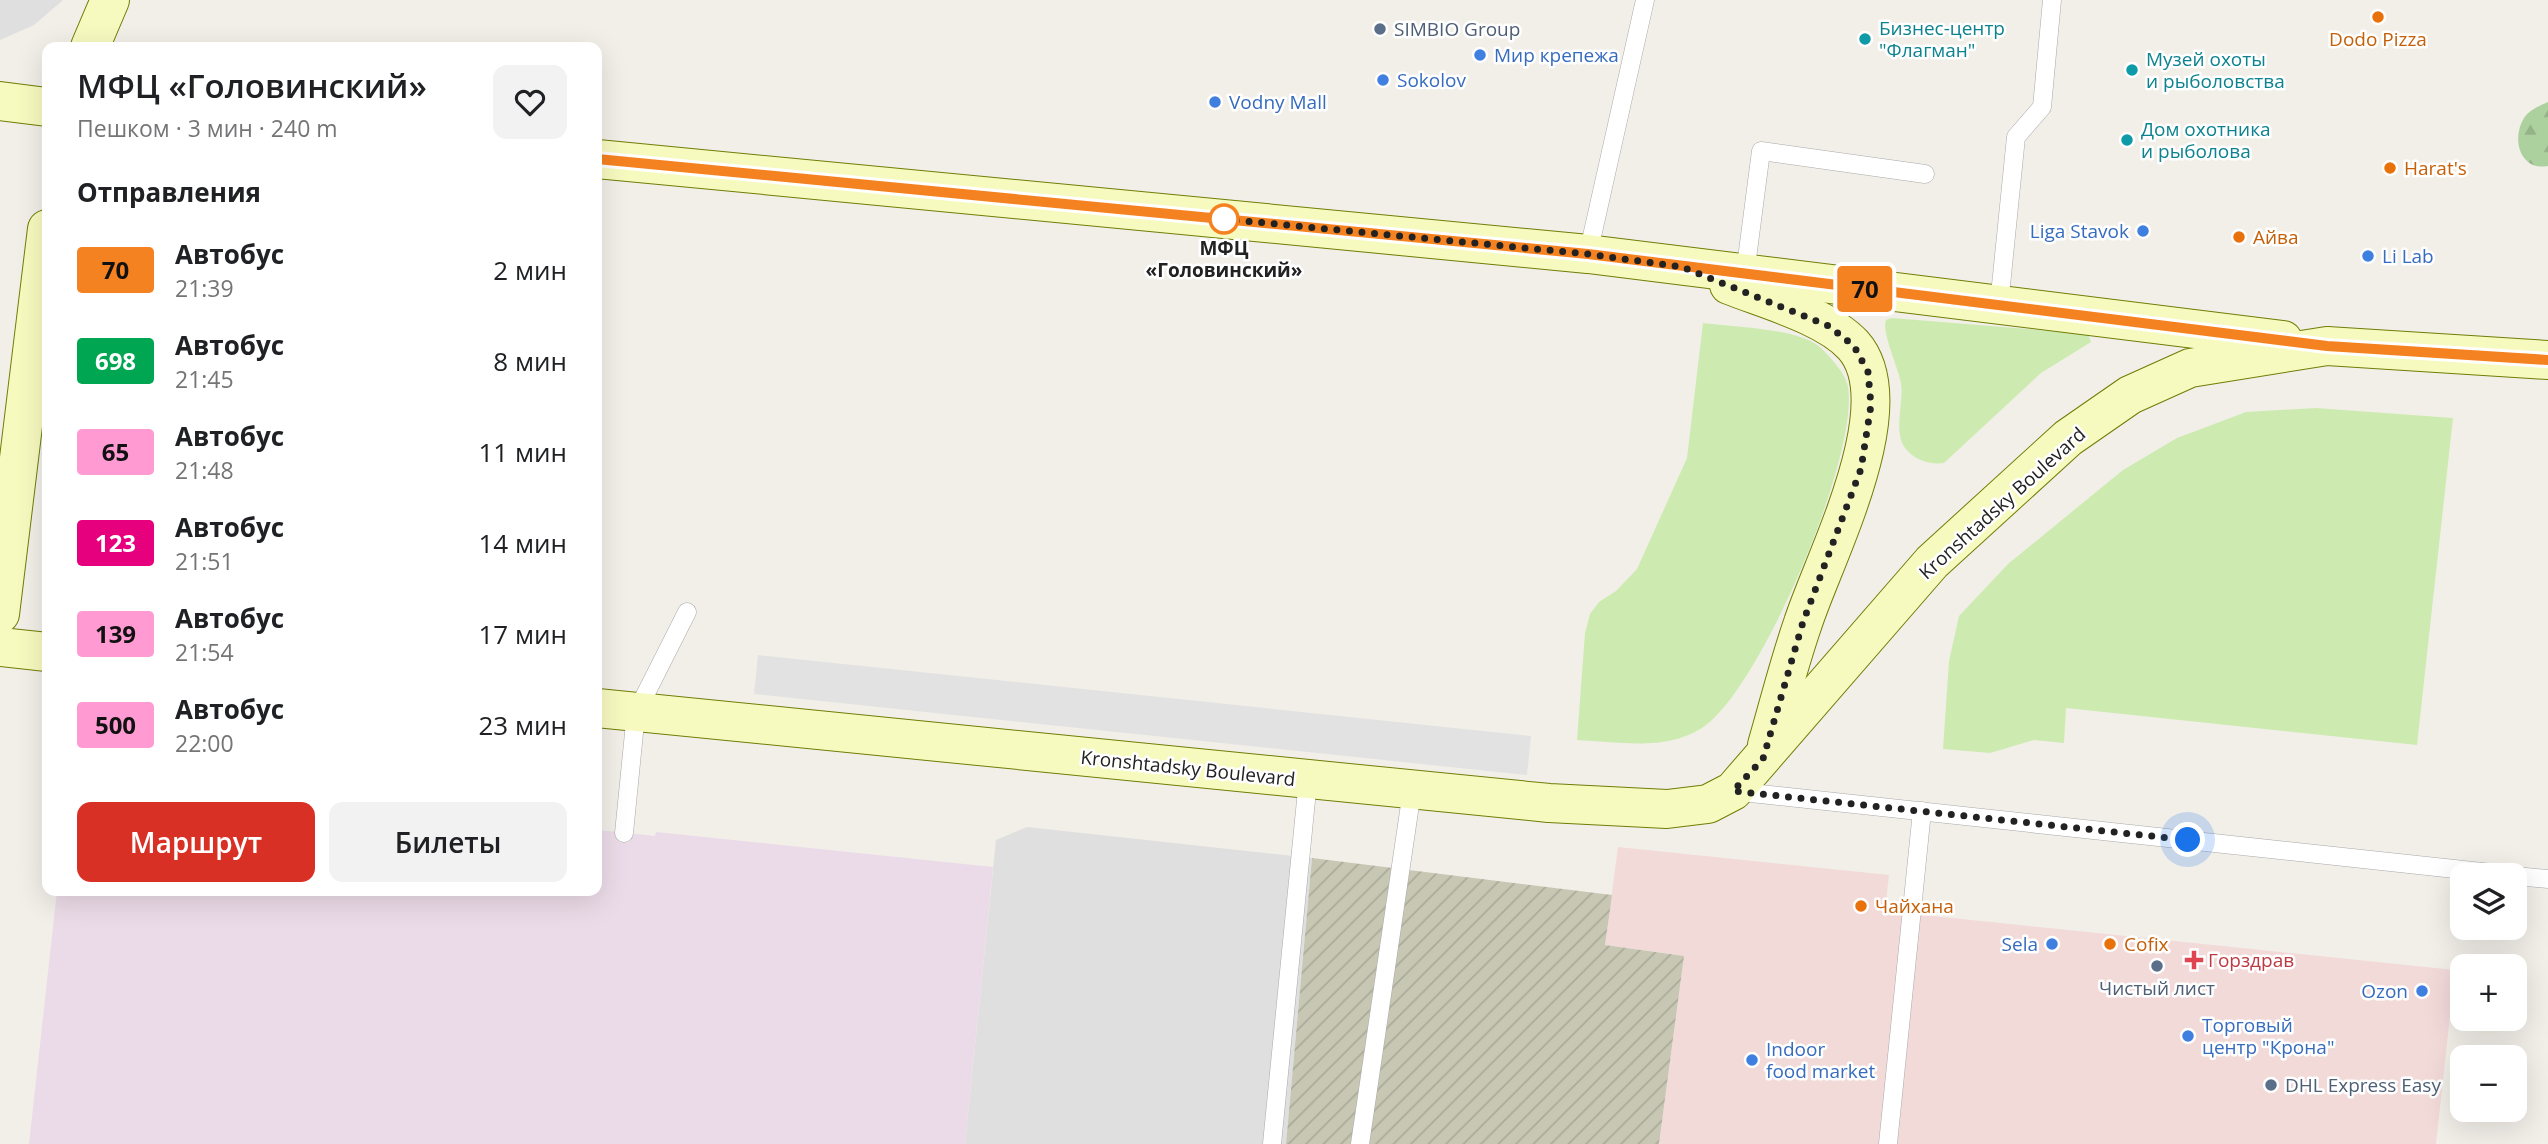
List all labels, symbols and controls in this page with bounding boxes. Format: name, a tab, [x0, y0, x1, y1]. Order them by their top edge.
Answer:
marker: Dodo Pizza	[2370, 9, 2386, 25]
place label: Бизнес-центр "Флагман"	[1879, 15, 2005, 63]
place label: SIMBIO Group	[1394, 16, 1520, 42]
marker: SIMBIO Group	[1372, 21, 1388, 37]
place label: Dodo Pizza	[2329, 26, 2427, 52]
marker: Бизнес-центр "Флагман"	[1857, 31, 1873, 47]
place label: Мир крепежа	[1494, 42, 1619, 68]
place label: Музей охоты и рыболовства	[2146, 46, 2285, 94]
marker: Мир крепежа	[1472, 47, 1488, 63]
marker: Музей охоты и рыболовства	[2124, 62, 2140, 78]
text: МФЦ «Головинский»	[77, 63, 427, 108]
button: heart	[493, 65, 567, 139]
place label: Sokolov	[1397, 67, 1466, 93]
marker: Sokolov	[1375, 72, 1391, 88]
place label: Vodny Mall	[1229, 89, 1327, 115]
marker: Vodny Mall	[1207, 94, 1223, 110]
text: Пешком · 3 мин · 240 m	[77, 112, 338, 144]
place label: Дом охотника и рыболова	[2141, 116, 2271, 164]
marker: Дом охотника и рыболова	[2119, 132, 2135, 148]
place label: Harat's	[2404, 155, 2467, 181]
marker: Harat's	[2382, 160, 2398, 176]
text: Отправления	[77, 174, 261, 210]
marker: МФЦ «Головинский»	[1209, 204, 1239, 234]
place label: Liga Stavok	[2030, 218, 2129, 244]
marker: Liga Stavok	[2135, 223, 2151, 239]
place label: Айва	[2253, 224, 2299, 250]
marker: Айва	[2231, 229, 2247, 245]
place label: МФЦ «Головинский»	[1146, 235, 1302, 283]
text: Автобус	[175, 236, 284, 272]
place label: Li Lab	[2382, 243, 2434, 269]
marker: Li Lab	[2360, 248, 2376, 264]
text: 2 мин	[493, 252, 567, 288]
text: 70	[102, 253, 129, 286]
line badge: 70	[1834, 266, 1896, 312]
text: 21:39	[175, 272, 234, 304]
text: 70	[1851, 272, 1879, 305]
text: Автобус	[175, 327, 284, 363]
text: 8 мин	[493, 343, 567, 379]
text: 698	[95, 344, 136, 377]
text: 21:45	[175, 363, 234, 395]
text: Автобус	[175, 418, 284, 454]
street label: Kronshtadsky Boulevard	[1913, 421, 2091, 585]
text: 11 мин	[478, 434, 567, 470]
text: 65	[102, 435, 129, 468]
text: 21:48	[175, 454, 234, 486]
text: Автобус	[175, 509, 284, 545]
text: 14 мин	[478, 525, 567, 561]
text: 123	[95, 526, 136, 559]
text: 21:51	[175, 545, 234, 577]
text: Автобус	[175, 600, 284, 636]
text: 17 мин	[478, 616, 567, 652]
text: 139	[95, 617, 136, 650]
text: 21:54	[175, 636, 234, 668]
text: Автобус	[175, 691, 284, 727]
text: 23 мин	[478, 707, 567, 743]
text: 500	[95, 708, 136, 741]
text: 22:00	[175, 727, 234, 759]
street label: Kronshtadsky Boulevard	[1079, 744, 1297, 792]
button: Маршрут	[77, 802, 315, 882]
button: Билеты	[329, 802, 567, 882]
your location	[2170, 822, 2205, 857]
map controls	[2450, 863, 2527, 1122]
button: layers	[2450, 863, 2527, 940]
place label: Чайхана	[1875, 893, 1954, 919]
marker: Чайхана	[1853, 898, 1869, 914]
place label: Sela	[2002, 931, 2038, 957]
place label: Cofix	[2124, 931, 2169, 957]
marker: Sela	[2044, 936, 2060, 952]
marker: Cofix	[2102, 936, 2118, 952]
place label: Горздрав	[2208, 947, 2294, 973]
marker: Горздрав	[2186, 952, 2202, 968]
button: +	[2450, 954, 2527, 1031]
marker: Чистый лист	[2149, 958, 2165, 974]
place label: Чистый лист	[2099, 975, 2215, 1001]
place label: Ozon	[2361, 978, 2408, 1004]
marker: Ozon	[2414, 983, 2430, 999]
place label: Торговый центр "Крона"	[2202, 1012, 2334, 1060]
marker: Торговый центр "Крона"	[2180, 1028, 2196, 1044]
place label: Indoor food market	[1766, 1036, 1875, 1084]
button: −	[2450, 1045, 2527, 1122]
marker: Indoor food market	[1744, 1052, 1760, 1068]
place label: DHL Express Easy	[2285, 1072, 2441, 1098]
marker: DHL Express Easy	[2263, 1077, 2279, 1093]

